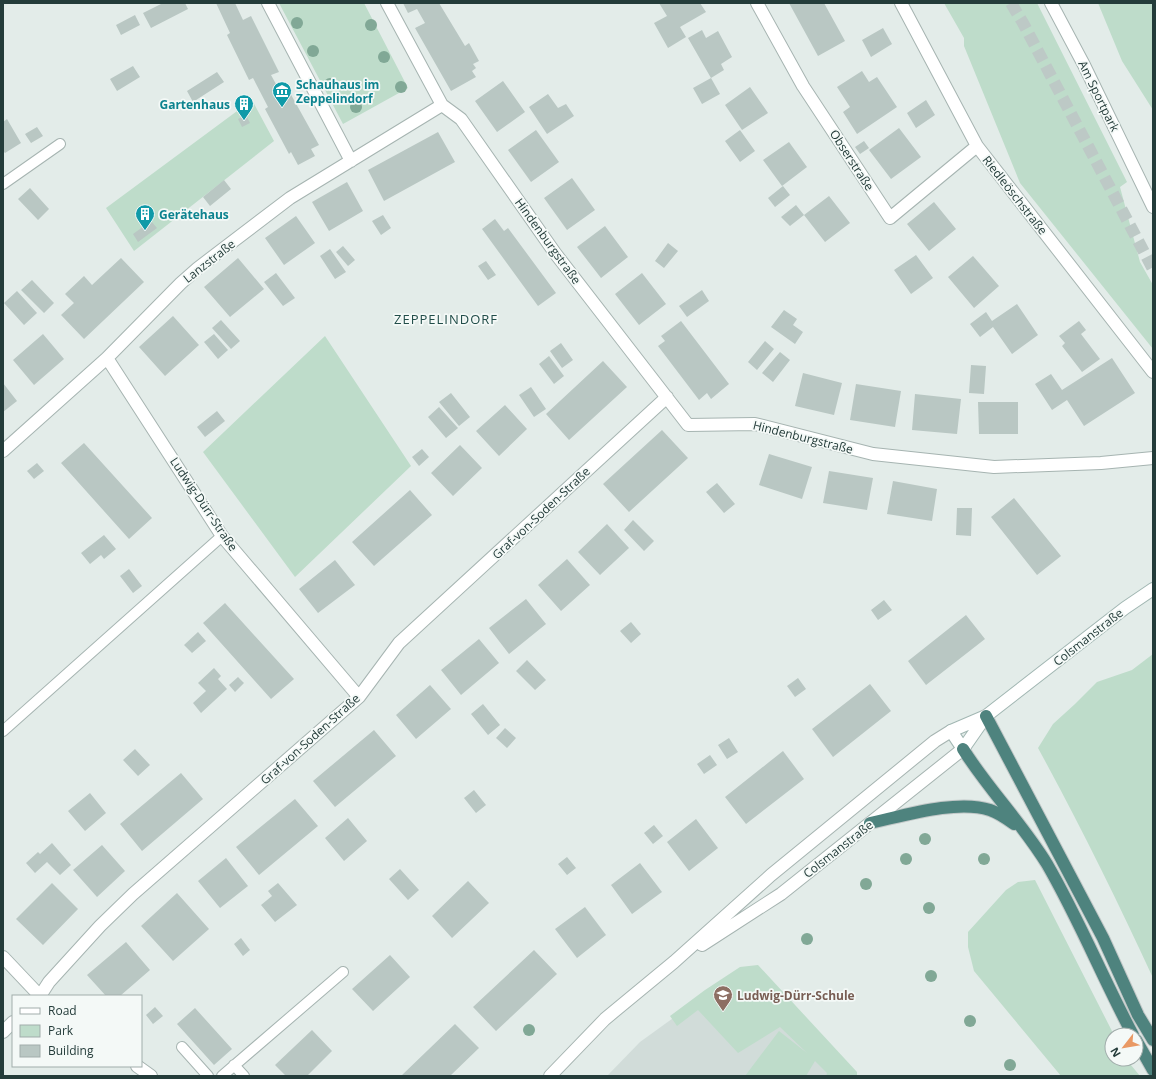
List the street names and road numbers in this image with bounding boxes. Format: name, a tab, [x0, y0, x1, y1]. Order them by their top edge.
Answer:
street label: Am Sportpark	[1074, 58, 1124, 135]
street label: Obserstraße	[826, 126, 878, 194]
street label: Riedleöschstraße	[979, 152, 1051, 238]
street label: Hindenburgstraße	[511, 195, 585, 288]
street label: Lanzstraße	[179, 235, 239, 287]
street label: Hindenburgstraße	[751, 416, 855, 458]
street label: Ludwig-Dürr-Straße	[166, 454, 242, 555]
street label: Graf-von-Soden-Straße	[488, 463, 594, 563]
street label: Colsmanstraße	[1049, 604, 1127, 670]
street label: Graf-von-Soden-Straße	[257, 690, 364, 788]
street label: Colsmanstraße	[799, 816, 877, 882]

